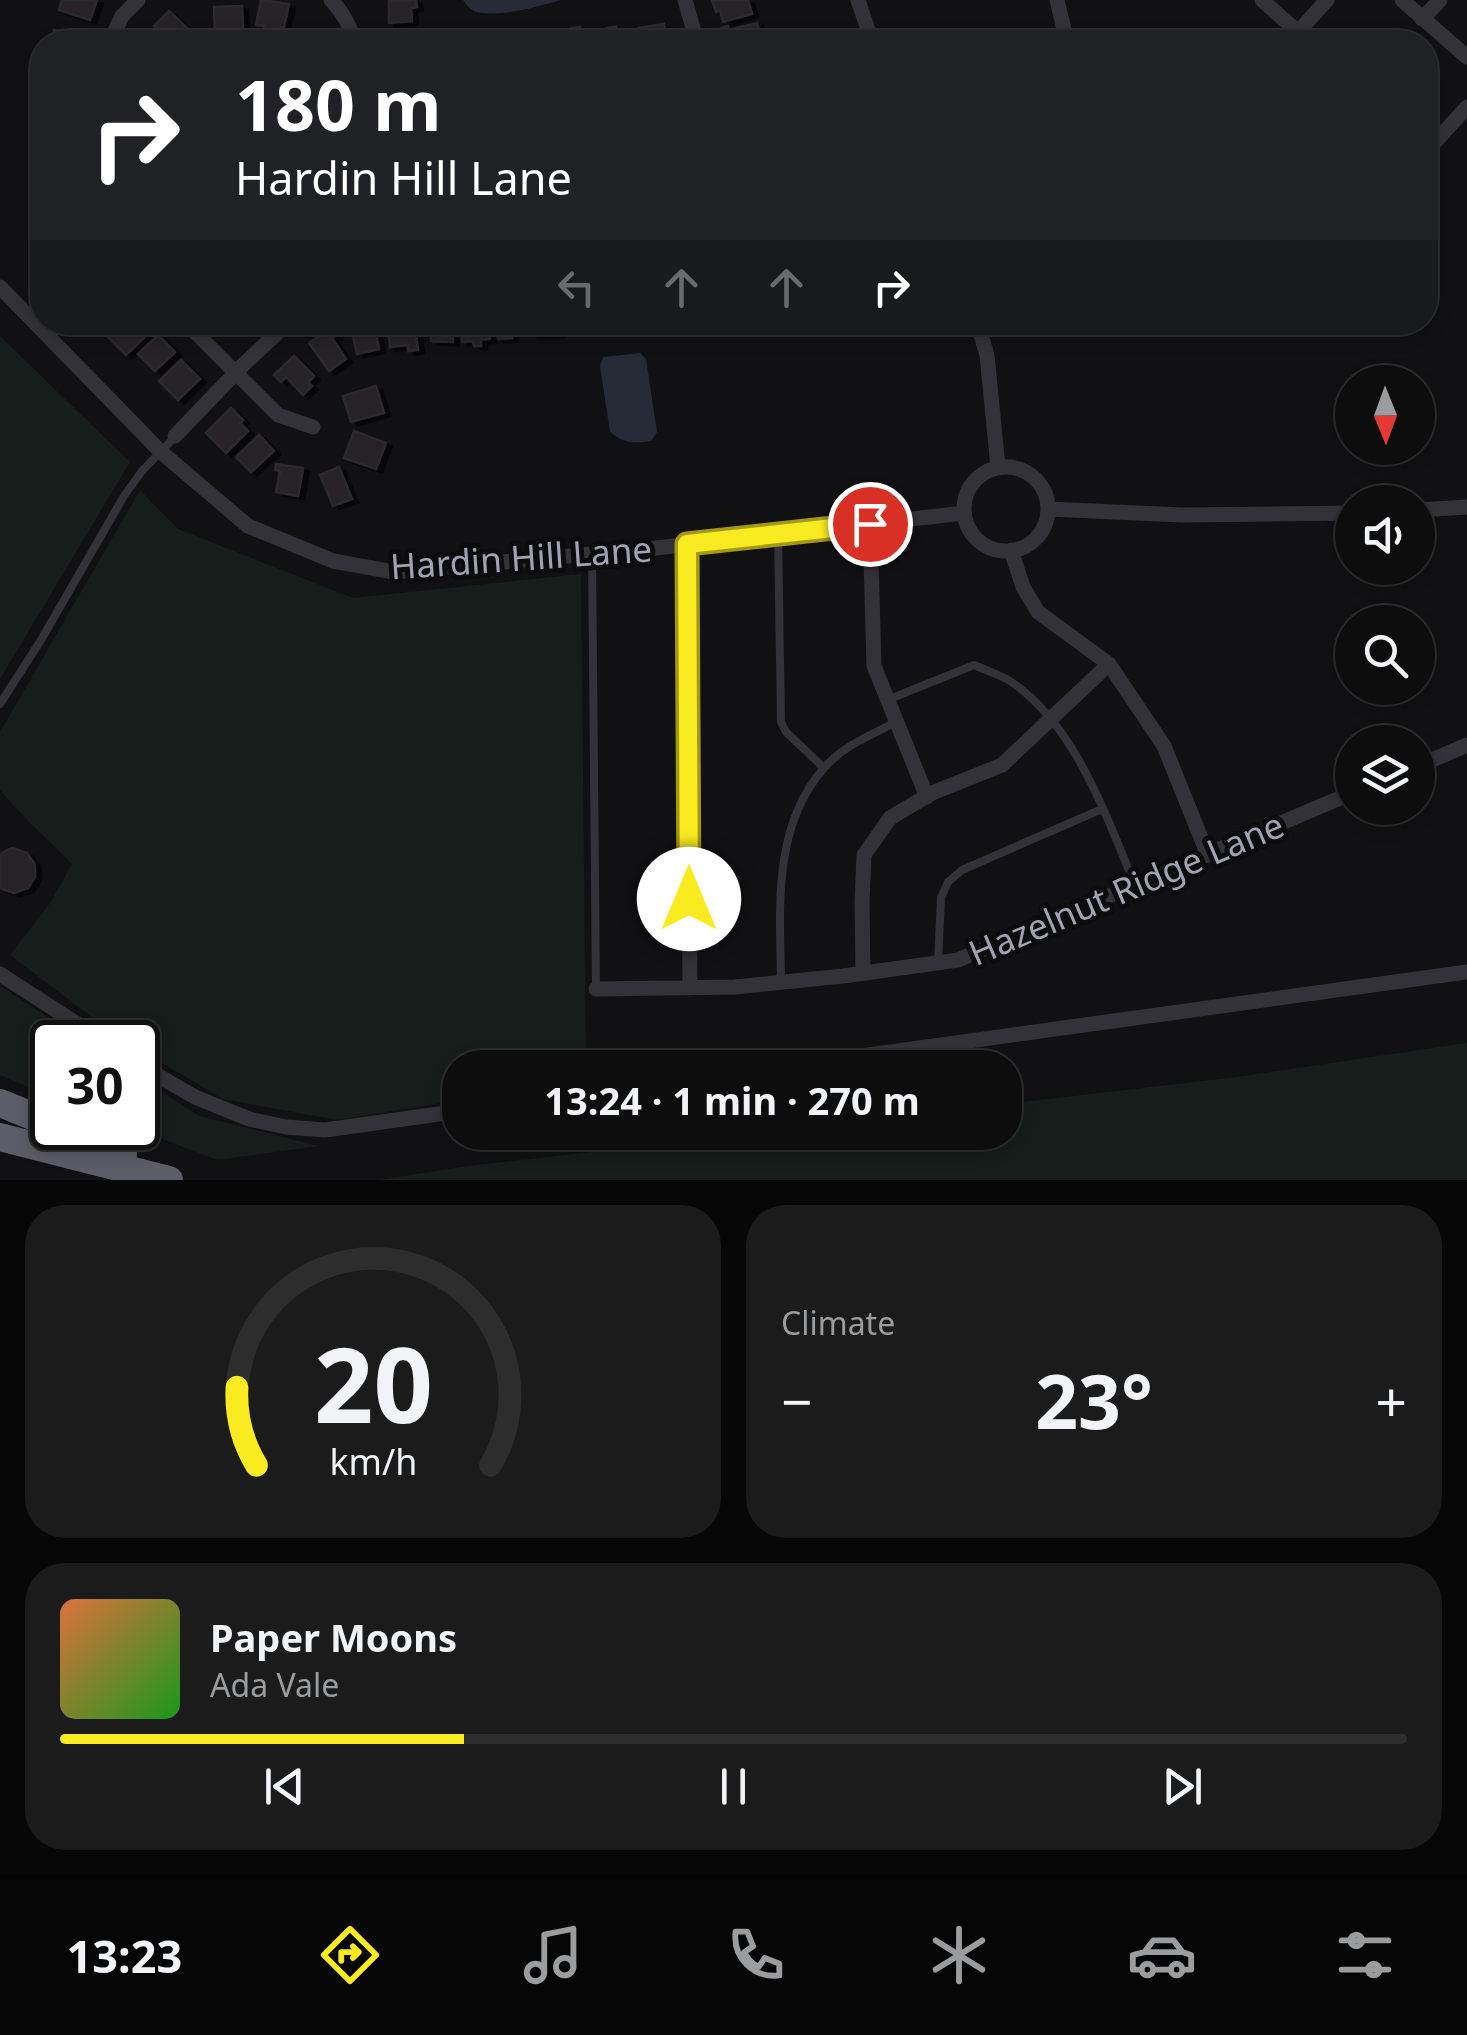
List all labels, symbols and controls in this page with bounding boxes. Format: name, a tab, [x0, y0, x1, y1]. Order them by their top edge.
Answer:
text: 180 m	[235, 56, 442, 152]
icon: right	[70, 70, 200, 200]
text: Hardin Hill Lane	[235, 147, 572, 208]
icon: left	[549, 260, 604, 315]
icon: ahead	[654, 260, 709, 315]
icon: ahead	[759, 260, 814, 315]
icon: right	[864, 260, 919, 315]
north arrow	[1335, 365, 1435, 465]
map controls	[1335, 365, 1435, 825]
pin	[828, 482, 913, 567]
button: sound	[1335, 485, 1435, 585]
icon: arrive	[843, 497, 898, 552]
street label: Hardin Hill Lane	[389, 524, 653, 590]
button: search	[1335, 605, 1435, 705]
button: layers	[1335, 725, 1435, 825]
street label: Hazelnut Ridge Lane	[961, 800, 1291, 976]
position arrow	[637, 847, 741, 951]
speed limit sign: 30	[30, 1020, 160, 1150]
text: 13:24 · 1 min · 270 m	[544, 1074, 920, 1126]
text: Climate	[781, 1301, 895, 1344]
text: 20	[314, 1312, 432, 1453]
text: 23°	[1035, 1349, 1153, 1451]
text: −	[781, 1363, 812, 1438]
text: +	[1376, 1363, 1407, 1438]
text: km/h	[329, 1437, 417, 1485]
text: Paper Moons	[210, 1611, 457, 1663]
text: Ada Vale	[210, 1663, 339, 1706]
icon: previous	[257, 1759, 312, 1814]
icon: pause	[706, 1759, 761, 1814]
icon: next	[1155, 1759, 1210, 1814]
icon: directions	[315, 1920, 385, 1990]
icon: music	[518, 1920, 588, 1990]
icon: phone	[721, 1920, 791, 1990]
icon: climate	[924, 1920, 994, 1990]
icon: car	[1127, 1920, 1197, 1990]
icon: filters	[1330, 1920, 1400, 1990]
text: 13:23	[67, 1925, 182, 1986]

